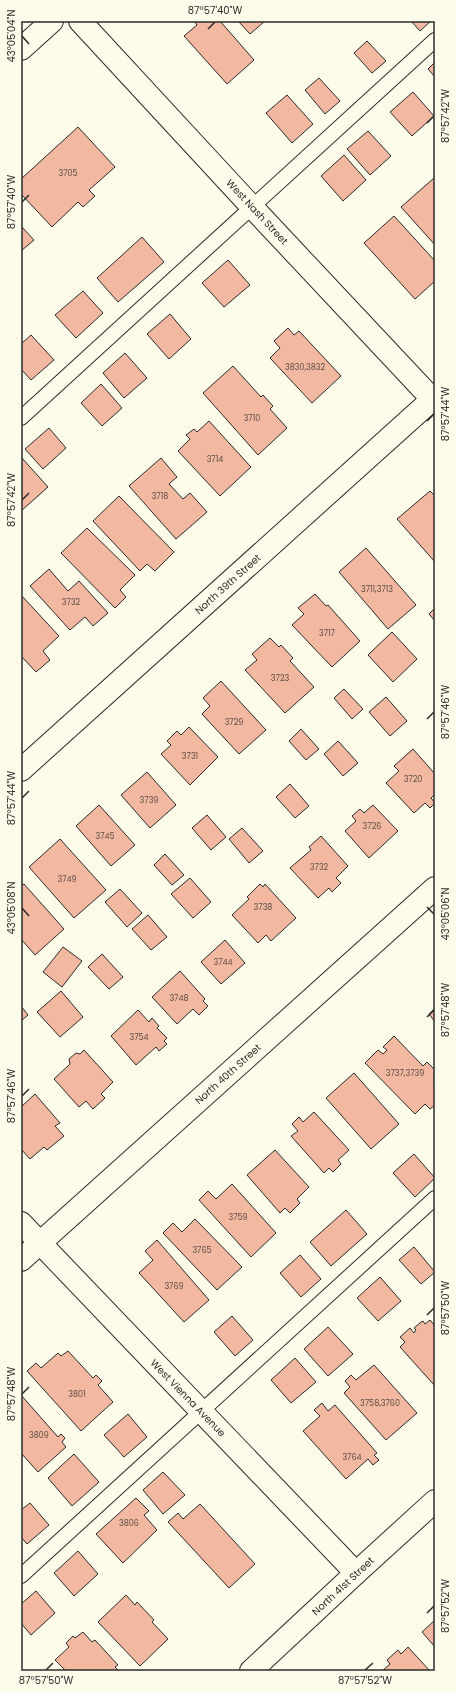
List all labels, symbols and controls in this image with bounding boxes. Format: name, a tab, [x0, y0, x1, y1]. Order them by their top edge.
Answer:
text: 87°57'40"W	[188, 3, 242, 18]
text: 43°05'04"N	[4, 10, 19, 62]
text: 87°57'42"W	[438, 89, 453, 143]
house number: 3705	[58, 168, 78, 179]
text: 87°57'40"W	[4, 175, 19, 229]
street label: West Nash Street	[223, 176, 292, 248]
house number: 3830,3832	[285, 362, 325, 373]
text: 87°57'44"W	[438, 387, 453, 441]
house number: 3710	[244, 413, 260, 424]
house number: 3714	[207, 454, 223, 465]
text: 87°57'42"W	[4, 473, 19, 527]
house number: 3718	[152, 491, 168, 502]
street label: North 39th Street	[192, 550, 265, 618]
house number: 3711,3713	[361, 584, 393, 595]
house number: 3732	[62, 597, 81, 608]
house number: 3717	[319, 628, 336, 639]
house number: 3723	[271, 673, 289, 684]
text: 87°57'46"W	[438, 685, 453, 739]
house number: 3729	[225, 717, 243, 728]
house number: 3731	[182, 751, 198, 762]
text: 87°57'44"W	[4, 771, 19, 825]
house number: 3720	[404, 774, 422, 785]
house number: 3739	[140, 795, 158, 806]
house number: 3726	[363, 821, 381, 832]
house number: 3745	[95, 831, 115, 842]
house number: 3732	[310, 862, 329, 873]
house number: 3749	[57, 874, 77, 885]
text: 43°05'08"N	[4, 882, 19, 934]
text: 43°05'06"N	[438, 887, 453, 941]
house number: 3738	[254, 902, 272, 913]
house number: 3744	[213, 957, 233, 968]
text: 87°57'48"W	[438, 983, 453, 1037]
house number: 3748	[169, 993, 189, 1004]
house number: 3754	[129, 1032, 149, 1043]
street label: North 40th Street	[192, 1040, 265, 1108]
house number: 3737,3739	[386, 1068, 424, 1079]
text: 87°57'46"W	[4, 1069, 19, 1123]
house number: 3759	[228, 1212, 248, 1223]
house number: 3765	[192, 1245, 212, 1256]
house number: 3769	[164, 1281, 184, 1292]
text: 87°57'50"W	[438, 1281, 453, 1335]
street label: West Vienna Avenue	[147, 1356, 229, 1440]
text: 87°57'48"W	[4, 1367, 19, 1421]
house number: 3801	[68, 1389, 86, 1400]
house number: 3758,3760	[360, 1398, 400, 1409]
house number: 3809	[29, 1430, 49, 1441]
house number: 3764	[342, 1452, 362, 1463]
house number: 3806	[119, 1518, 139, 1529]
street label: North 41st Street	[309, 1553, 378, 1619]
text: 87°57'52"W	[438, 1579, 453, 1633]
text: 87°57'50"W	[19, 1673, 73, 1688]
text: 87°57'52"W	[338, 1673, 392, 1688]

